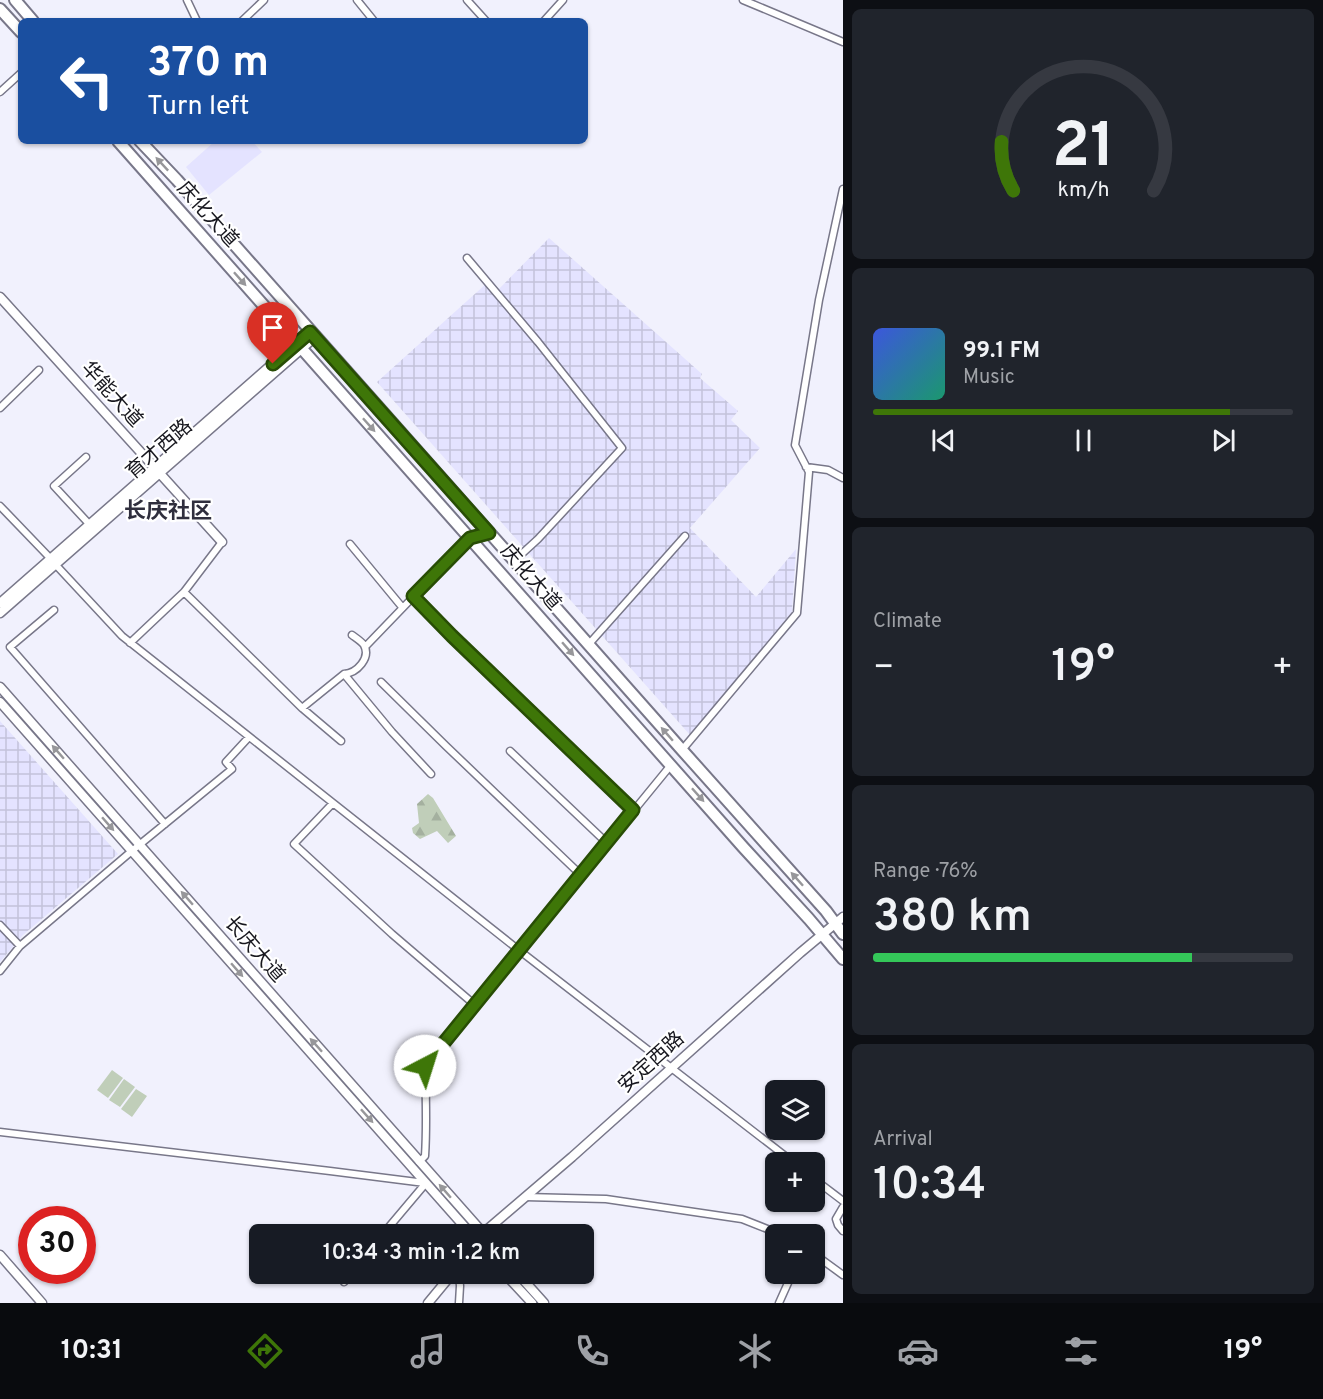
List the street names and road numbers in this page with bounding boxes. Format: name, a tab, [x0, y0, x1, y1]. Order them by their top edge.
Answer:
street label: 庆化大道	[171, 177, 243, 253]
street label: 华能大道	[75, 357, 147, 433]
street label: 育才西路	[121, 414, 199, 486]
street label: 庆化大道	[494, 539, 566, 617]
street label: 长庆大道	[218, 911, 290, 989]
street label: 安定西路	[614, 1027, 690, 1099]

